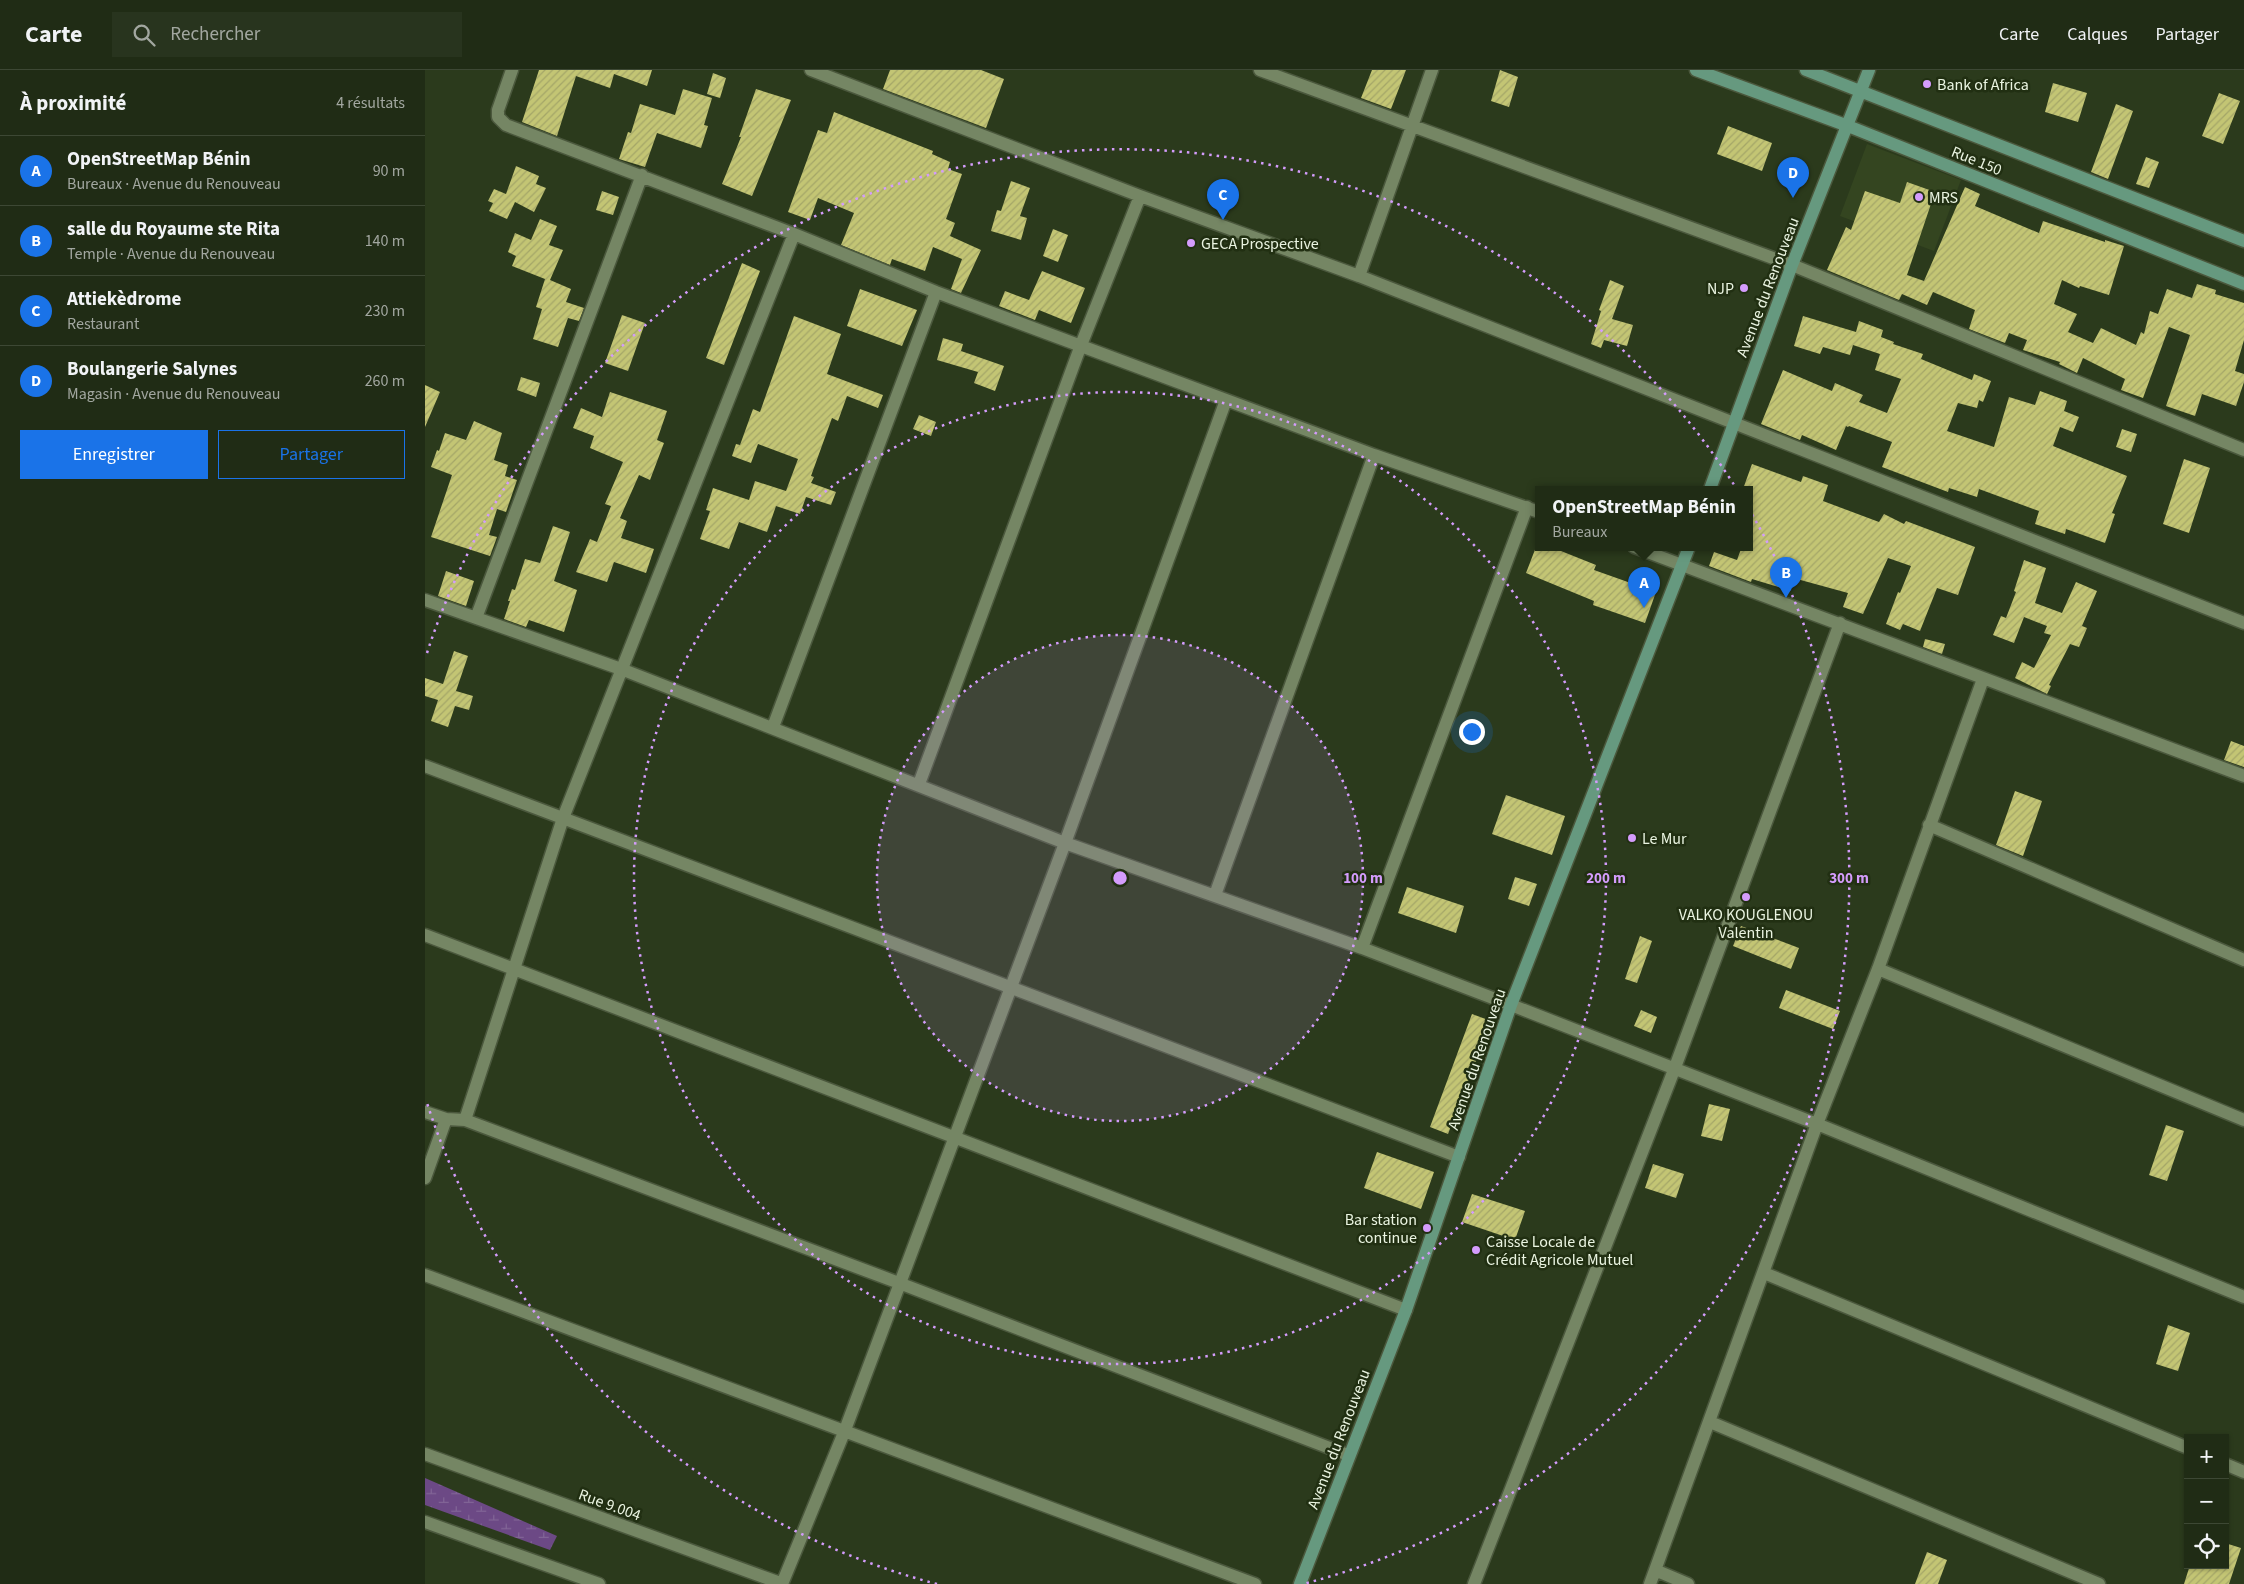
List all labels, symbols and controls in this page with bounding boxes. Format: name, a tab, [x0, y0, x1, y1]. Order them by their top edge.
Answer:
search box	[112, 12, 462, 57]
text: Carte	[25, 17, 82, 52]
icon: search	[130, 21, 158, 49]
text: Rechercher	[170, 21, 260, 48]
text: Carte	[1999, 22, 2039, 47]
text: Calques	[2067, 22, 2127, 47]
text: Partager	[2155, 22, 2219, 47]
place label: Bank of Africa	[1937, 74, 2029, 96]
marker: Bank of Africa	[1921, 78, 1933, 90]
text: À proximité	[20, 88, 126, 118]
text: 4 résultats	[336, 92, 405, 114]
street label: Rue 150	[1948, 141, 2005, 181]
text: OpenStreetMap Bénin	[67, 146, 251, 173]
pin: D	[1777, 157, 1809, 198]
text: A	[31, 160, 41, 182]
text: 90 m	[373, 160, 405, 182]
text: Bureaux · Avenue du Renouveau	[67, 173, 281, 195]
pin: C	[1207, 179, 1239, 220]
place label: MRS	[1929, 187, 1958, 209]
marker: MRS	[1913, 191, 1925, 203]
street label: Avenue du Renouveau	[1731, 214, 1805, 360]
text: salle du Royaume ste Rita	[67, 216, 280, 243]
text: B	[31, 230, 41, 252]
text: 140 m	[365, 230, 405, 252]
place label: GECA Prospective	[1201, 233, 1319, 255]
marker: GECA Prospective	[1185, 237, 1197, 249]
text: Temple · Avenue du Renouveau	[67, 243, 275, 265]
place label: NJP	[1707, 278, 1734, 300]
marker: NJP	[1738, 282, 1750, 294]
text: Attiekèdrome	[67, 286, 181, 313]
text: C	[31, 300, 41, 322]
text: 230 m	[365, 300, 405, 322]
text: Restaurant	[67, 313, 140, 335]
text: Boulangerie Salynes	[67, 356, 237, 383]
text: D	[31, 370, 41, 392]
text: 260 m	[365, 370, 405, 392]
text: Magasin · Avenue du Renouveau	[67, 383, 281, 405]
button: Enregistrer	[20, 430, 208, 479]
button: Partager	[218, 430, 405, 479]
popup	[1535, 486, 1753, 551]
text: OpenStreetMap Bénin	[1552, 494, 1736, 521]
text: Bureaux	[1552, 521, 1607, 543]
pin: B	[1770, 557, 1802, 598]
pin: A	[1628, 567, 1660, 608]
your location	[1459, 719, 1485, 745]
place label: Le Mur	[1642, 828, 1687, 850]
marker: Le Mur	[1626, 832, 1638, 844]
text: 100 m	[1343, 868, 1383, 889]
text: 200 m	[1586, 868, 1626, 889]
text: 300 m	[1829, 868, 1869, 889]
centre of rings	[1111, 869, 1129, 887]
marker: VALKO KOUGLENOU Valentin	[1740, 891, 1752, 903]
place label: VALKO KOUGLENOU Valentin	[1679, 904, 1813, 944]
street label: Avenue du Renouveau	[1442, 986, 1511, 1133]
place label: Bar station continue	[1345, 1209, 1417, 1249]
marker: Bar station continue	[1421, 1222, 1433, 1234]
place label: Caisse Locale de Crédit Agricole Mutuel	[1486, 1231, 1633, 1271]
marker: Caisse Locale de Crédit Agricole Mutuel	[1470, 1244, 1482, 1256]
street label: Avenue du Renouveau	[1302, 1366, 1376, 1512]
map controls	[2184, 1434, 2229, 1569]
button: +	[2184, 1434, 2229, 1479]
button: −	[2184, 1479, 2229, 1524]
street label: Rue 9.004	[575, 1484, 644, 1526]
button: locate	[2184, 1524, 2229, 1569]

